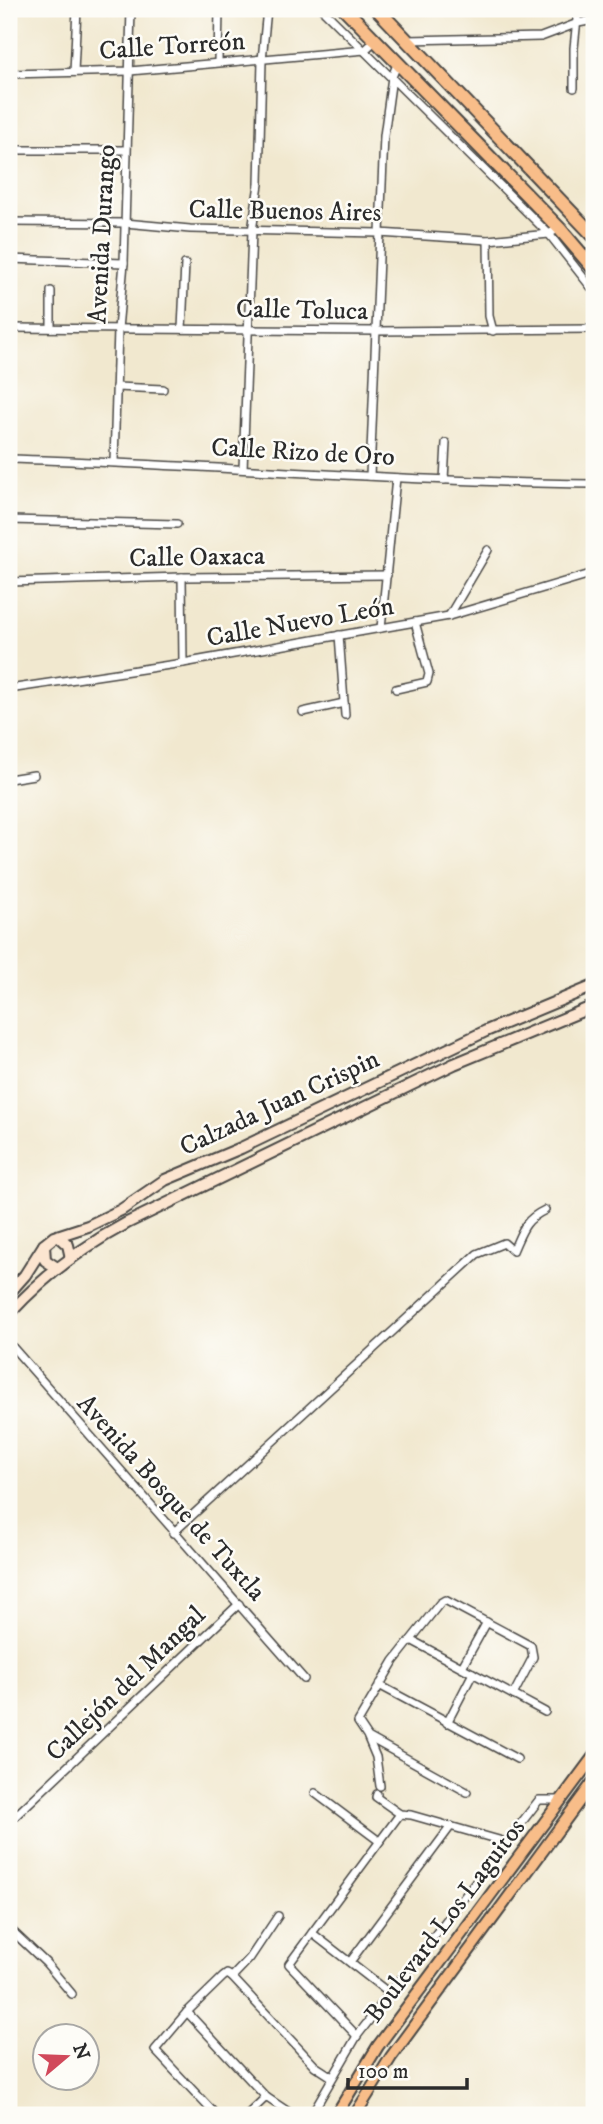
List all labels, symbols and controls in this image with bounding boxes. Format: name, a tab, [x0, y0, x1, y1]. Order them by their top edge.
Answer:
street label: Calle Torreón	[98, 25, 246, 68]
street label: Avenida Durango	[81, 144, 124, 325]
street label: Calle Buenos Aires	[188, 193, 382, 230]
street label: Calle Toluca	[236, 293, 368, 328]
street label: Calle Rizo de Oro	[210, 431, 396, 474]
street label: Calle Oaxaca	[129, 540, 265, 575]
street label: Calle Nuevo León	[204, 590, 397, 655]
street label: Calzada Juan Crispin	[175, 1043, 385, 1164]
street label: Avenida Bosque de Tuxtla	[69, 1388, 273, 1608]
street label: Callejón del Mangal	[39, 1599, 213, 1769]
street label: Boulevard Los Laguitos	[357, 1812, 533, 2030]
north arrow	[32, 2022, 102, 2092]
text: N	[67, 2041, 94, 2063]
scale bar	[348, 2047, 466, 2091]
text: 100 m	[358, 2059, 409, 2085]

